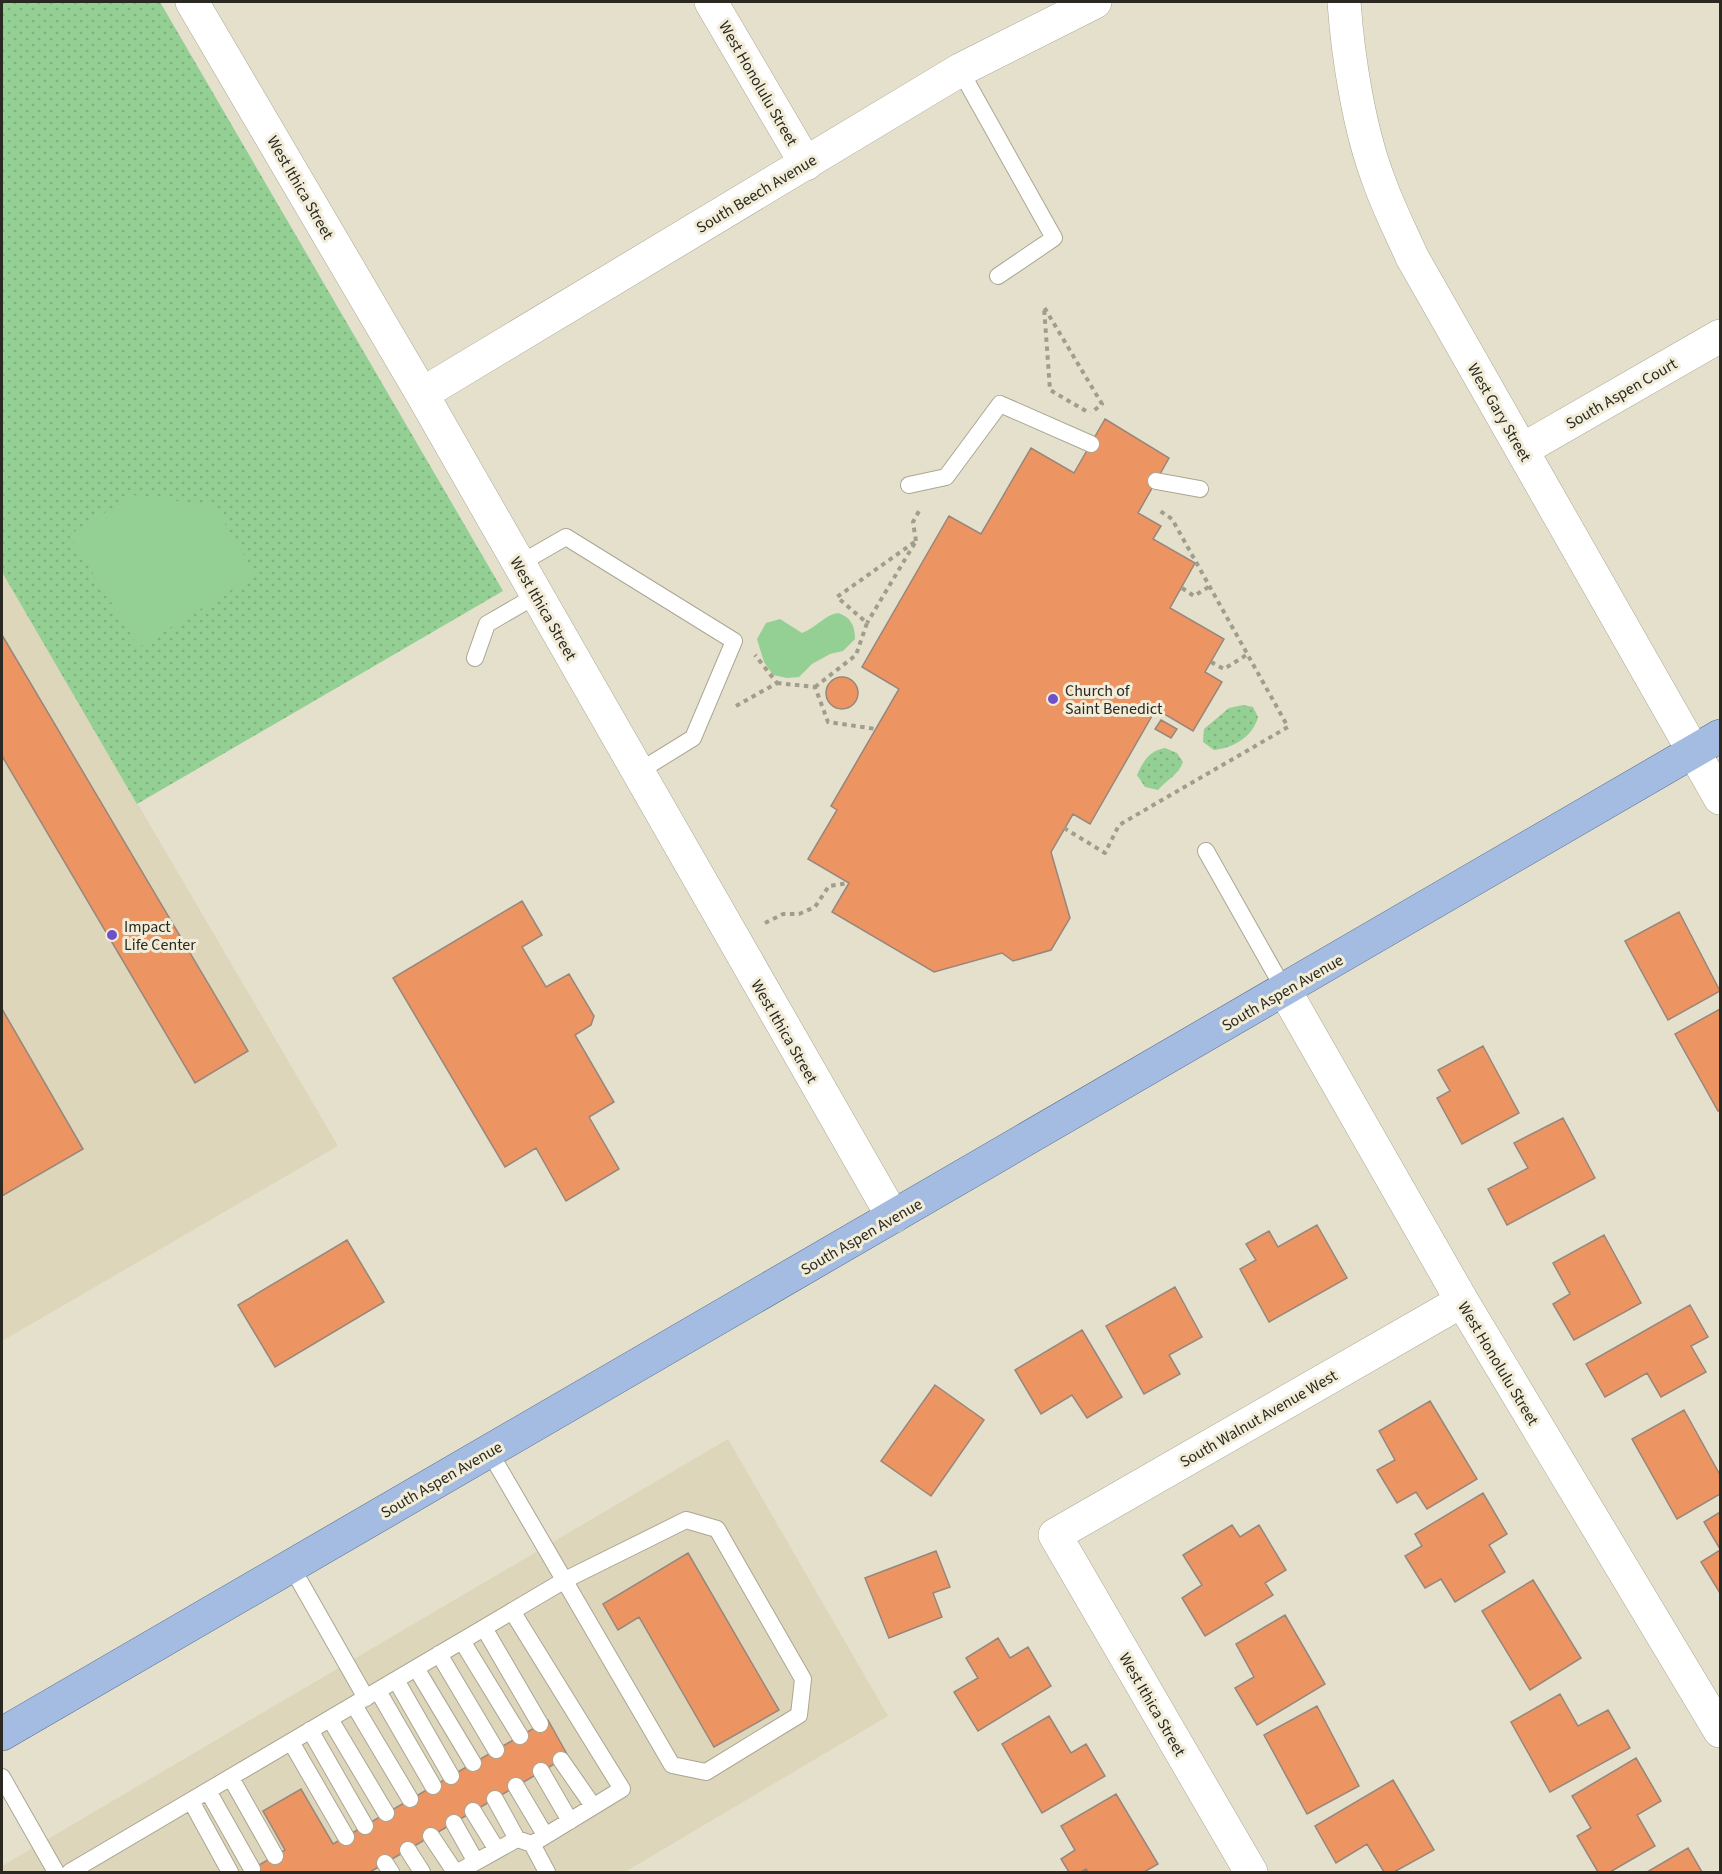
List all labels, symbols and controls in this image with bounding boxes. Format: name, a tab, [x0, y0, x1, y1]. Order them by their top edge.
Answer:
street label: West Honolulu Street	[713, 17, 803, 151]
street label: West Ithica Street	[262, 132, 339, 244]
street label: South Beech Avenue	[692, 149, 821, 239]
street label: South Aspen Court	[1562, 353, 1682, 435]
street label: West Gary Street	[1462, 359, 1536, 466]
street label: West Ithica Street	[505, 553, 582, 665]
place label: Church of Saint Benedict	[1065, 680, 1163, 720]
marker: Church of Saint Benedict	[1046, 692, 1060, 706]
place label: Impact Life Center	[124, 916, 196, 956]
marker: Impact Life Center	[105, 928, 119, 942]
street label: South Aspen Avenue	[1218, 949, 1347, 1037]
street label: West Ithica Street	[746, 976, 823, 1088]
street label: South Aspen Avenue	[797, 1193, 926, 1281]
street label: West Honolulu Street	[1452, 1297, 1544, 1430]
street label: South Walnut Avenue West	[1176, 1364, 1342, 1473]
street label: South Aspen Avenue	[377, 1436, 506, 1524]
street label: West Ithica Street	[1114, 1649, 1191, 1761]

